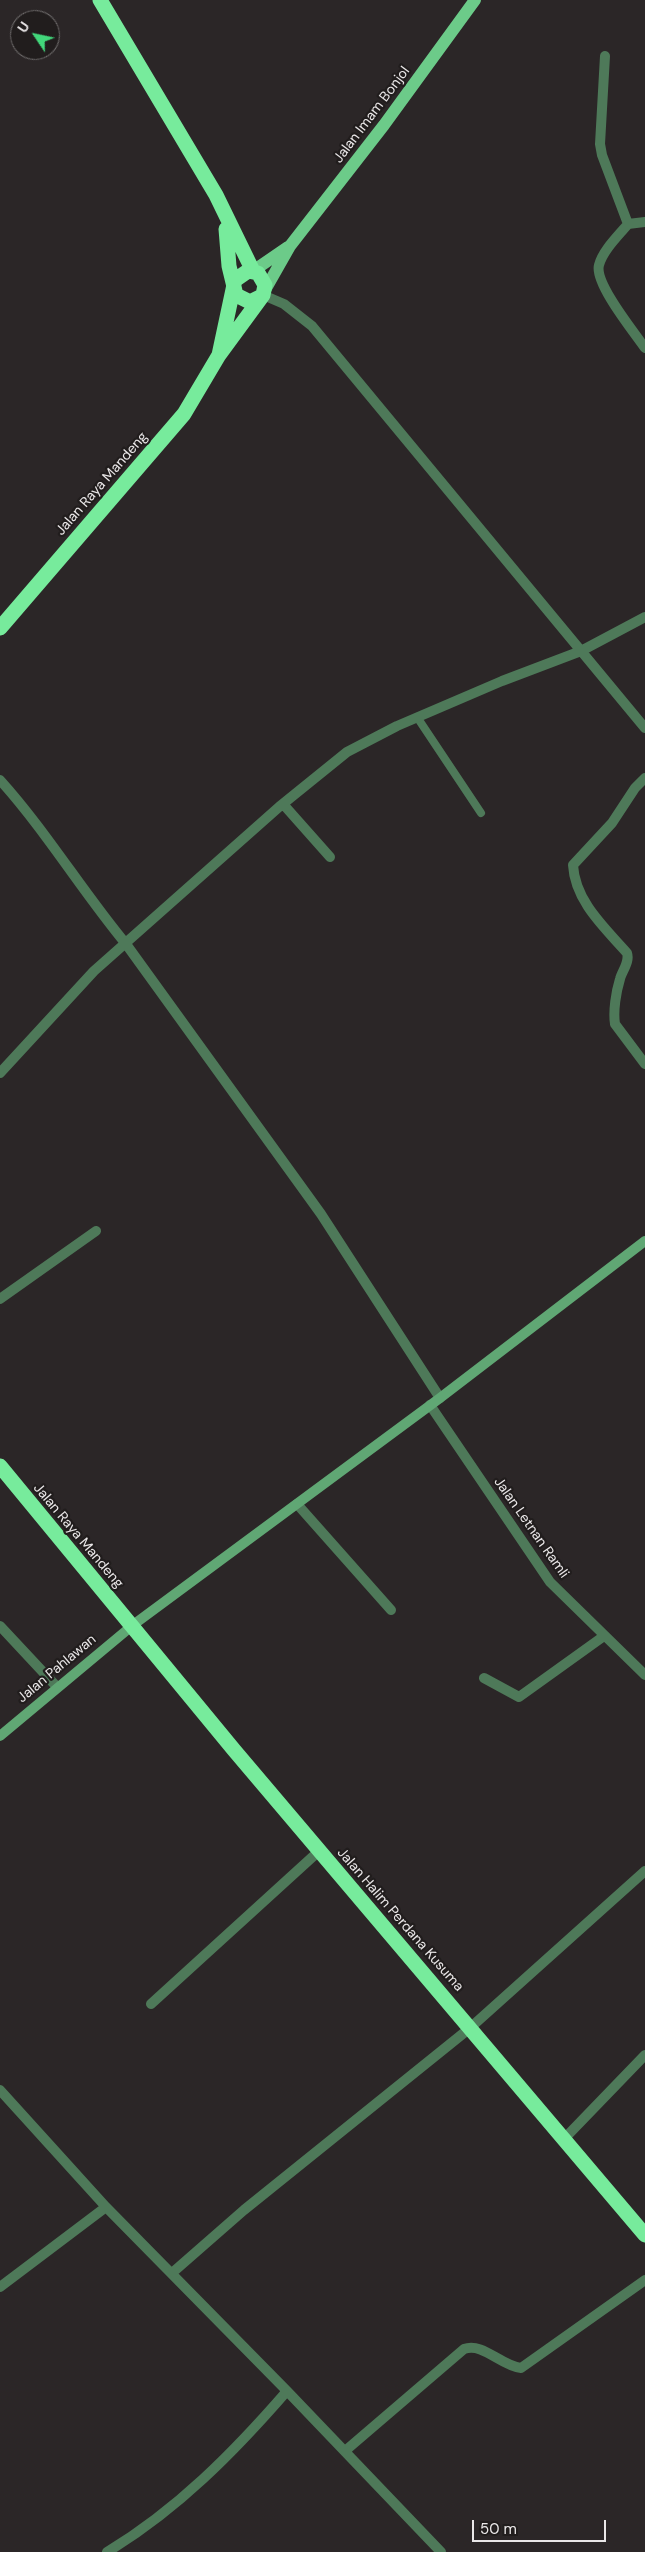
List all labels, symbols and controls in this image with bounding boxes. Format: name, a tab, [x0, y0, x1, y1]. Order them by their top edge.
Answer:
north arrow	[10, 10, 60, 60]
text: U	[13, 18, 34, 36]
street label: Jalan Imam Bonjol	[330, 64, 414, 166]
street label: Jalan Raya Mandeng	[53, 429, 151, 539]
street label: Jalan Letnan Ramli	[490, 1474, 572, 1582]
street label: Jalan Raya Mandeng	[29, 1480, 127, 1592]
street label: Jalan Pahlawan	[14, 1631, 100, 1707]
street label: Jalan Halim Perdana Kusuma	[333, 1845, 467, 1995]
scale bar	[475, 2510, 609, 2542]
text: 50 m	[480, 2519, 517, 2539]

